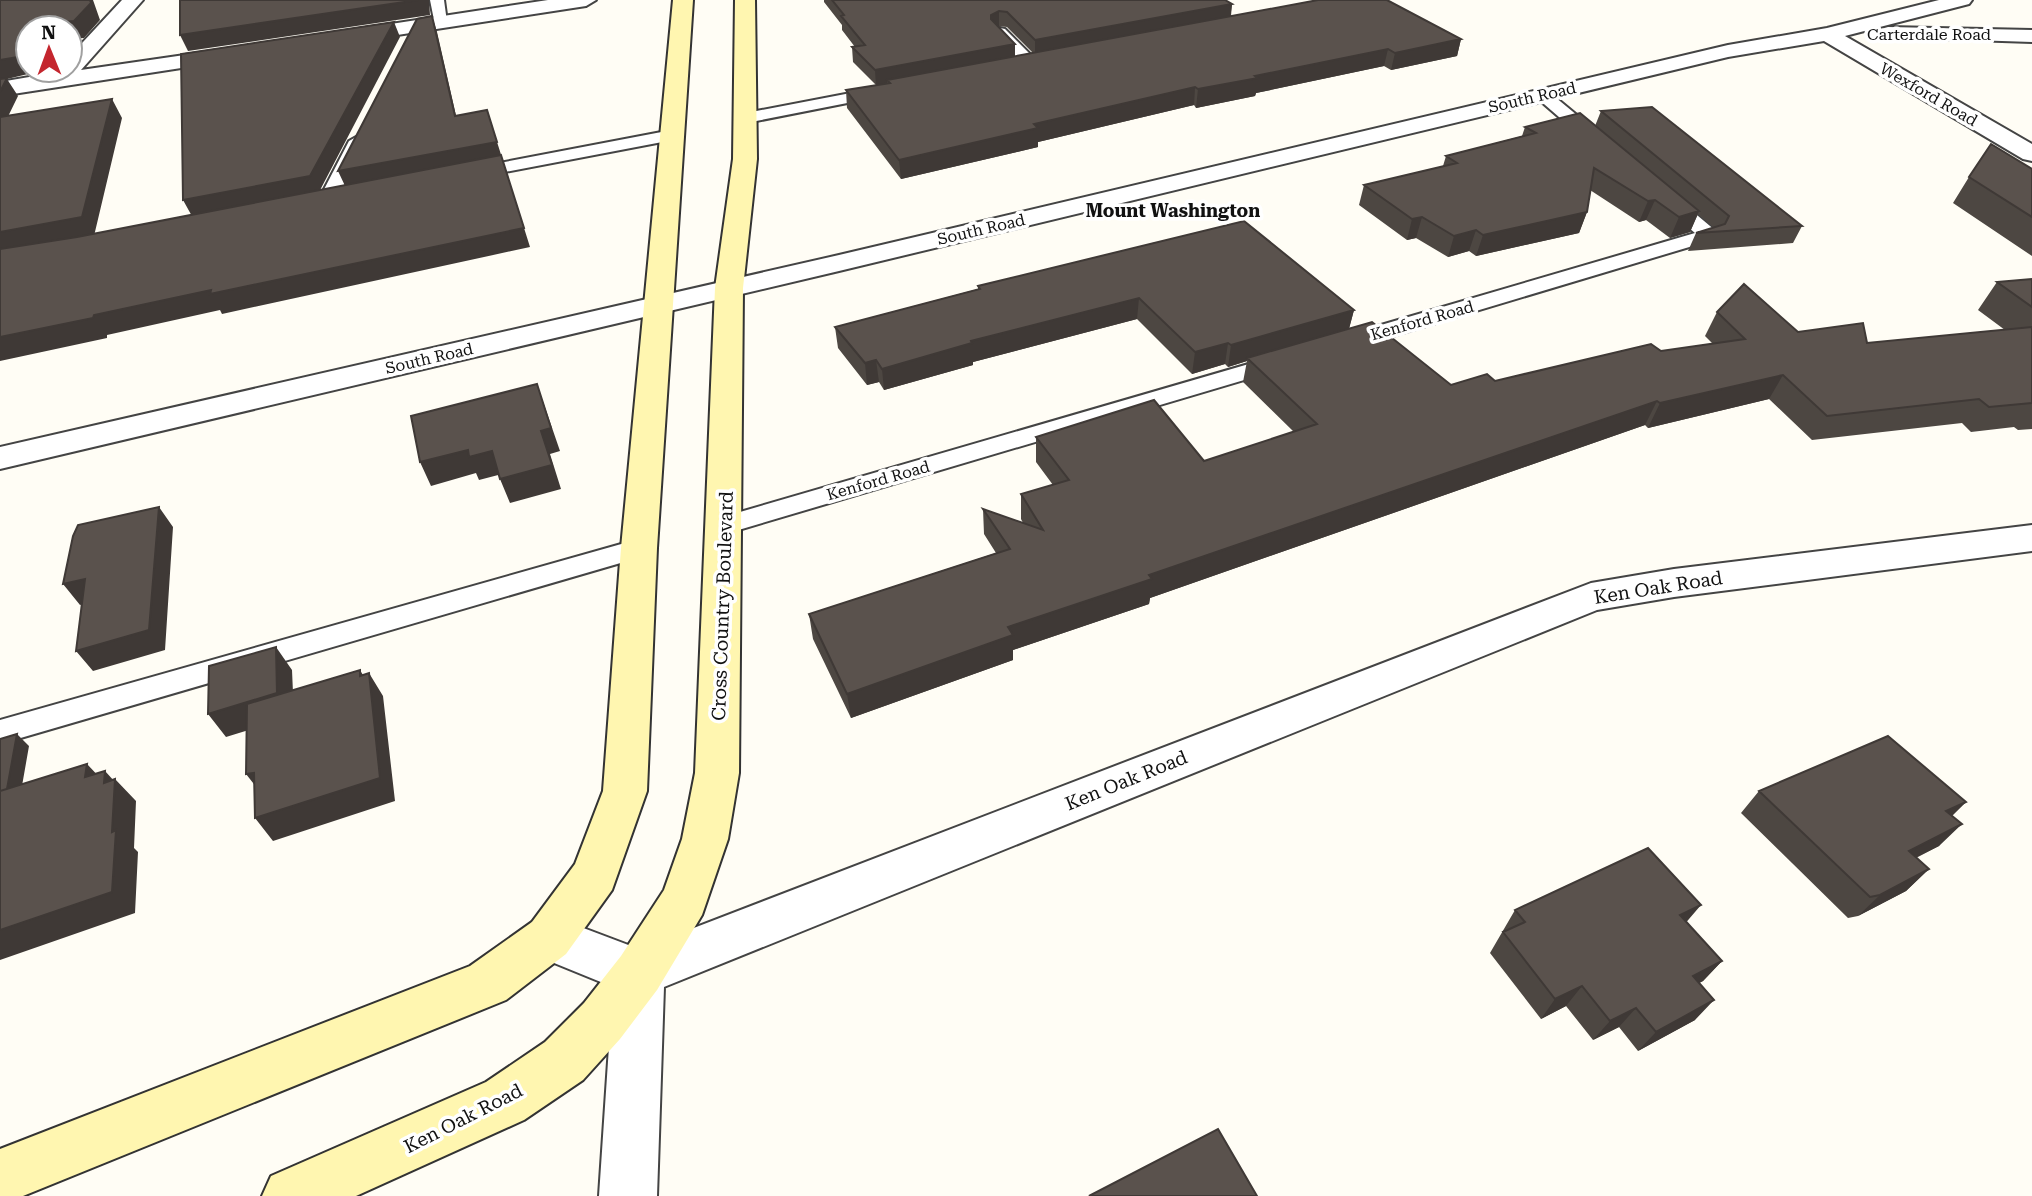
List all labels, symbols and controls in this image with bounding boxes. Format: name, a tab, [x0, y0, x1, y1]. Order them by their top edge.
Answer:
north arrow	[14, 14, 84, 84]
text: N	[41, 21, 57, 44]
street label: Carterdale Road	[1867, 25, 1991, 44]
street label: Wexford Road	[1877, 59, 1981, 130]
street label: South Road	[1486, 78, 1578, 117]
district label: Mount Washington	[1086, 200, 1260, 221]
street label: South Road	[935, 210, 1027, 249]
street label: Kenford Road	[1368, 297, 1476, 344]
street label: South Road	[383, 339, 475, 378]
street label: Kenford Road	[824, 457, 932, 504]
street label: Cross Country Boulevard	[707, 491, 738, 721]
street label: Ken Oak Road	[1592, 566, 1724, 609]
street label: Ken Oak Road	[1062, 745, 1191, 815]
street label: Ken Oak Road	[400, 1079, 526, 1158]

